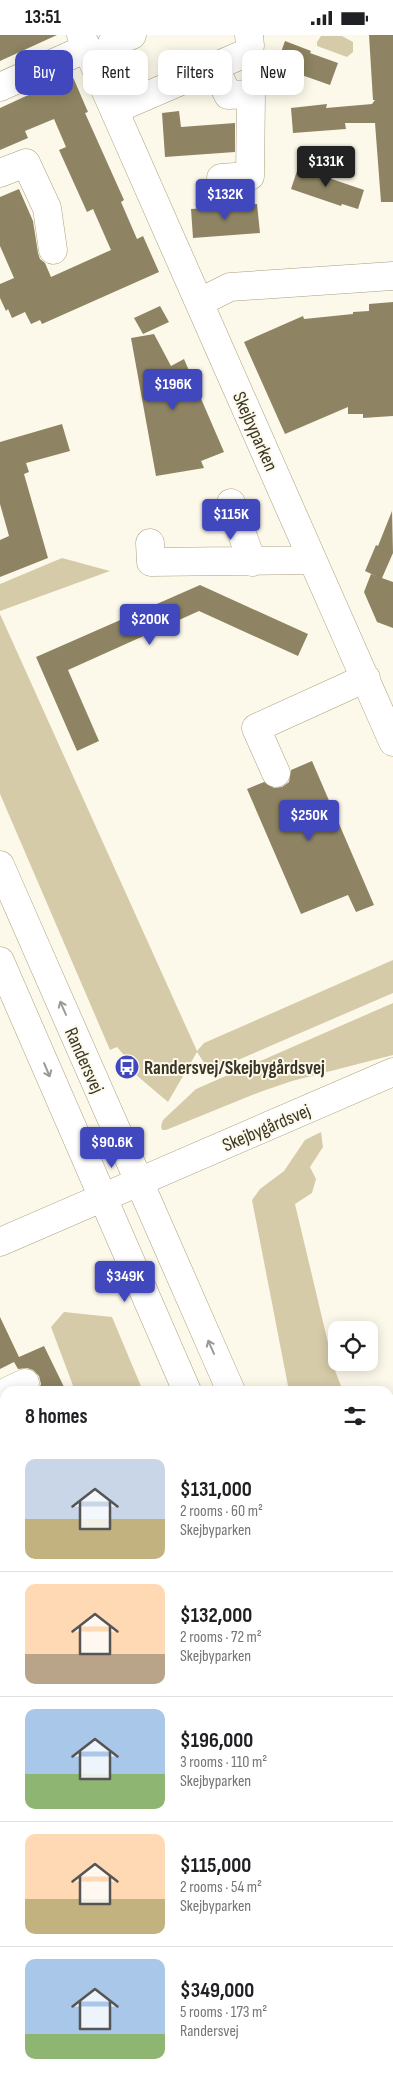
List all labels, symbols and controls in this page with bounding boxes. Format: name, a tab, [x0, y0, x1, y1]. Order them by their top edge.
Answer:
text: 13:51	[25, 6, 61, 29]
chip: Buy	[15, 50, 73, 95]
chip: Rent	[83, 50, 148, 95]
chip: Filters	[158, 50, 232, 95]
chip: New	[242, 50, 304, 95]
pin: $131K	[291, 145, 361, 188]
text: $131K	[308, 152, 344, 171]
pin: $132K	[190, 179, 260, 221]
text: $132K	[207, 185, 243, 204]
pin: $196K	[138, 369, 208, 411]
text: $196K	[154, 375, 192, 394]
street label: Skejbyparken	[227, 388, 282, 475]
pin: $115K	[196, 499, 266, 541]
text: $115K	[213, 505, 249, 524]
pin: $200K	[115, 603, 185, 646]
text: $200K	[131, 610, 169, 629]
pin: $250K	[274, 799, 344, 842]
text: $250K	[290, 806, 328, 825]
one-way arrow	[57, 1001, 66, 1016]
street label: Randersvej	[59, 1024, 108, 1097]
bus stop icon: Randersvej/Skejbygårdsvej	[114, 1054, 140, 1080]
place label: Randersvej/Skejbygårdsvej	[144, 1057, 325, 1080]
one-way arrow	[43, 1062, 53, 1077]
street label: Skejbygårdsvej	[219, 1100, 314, 1157]
pin: $90.6K	[71, 1127, 153, 1169]
text: $90.6K	[91, 1133, 133, 1152]
pin: $349K	[90, 1261, 160, 1303]
text: $349K	[106, 1267, 144, 1286]
map controls	[328, 1321, 378, 1371]
button: locate	[328, 1321, 378, 1371]
one-way arrow	[206, 1340, 216, 1355]
icon: filters	[341, 1402, 369, 1430]
text: 8 homes	[25, 1404, 88, 1429]
text: $131,000	[180, 1477, 252, 1502]
icon: home	[65, 1479, 125, 1539]
text: 2 rooms · 60 m²	[180, 1502, 263, 1521]
text: Skejbyparken	[180, 1521, 251, 1540]
text: $132,000	[180, 1603, 252, 1628]
icon: home	[65, 1604, 125, 1664]
text: 2 rooms · 72 m²	[180, 1628, 262, 1647]
text: Skejbyparken	[180, 1647, 251, 1666]
text: $196,000	[180, 1728, 253, 1753]
icon: home	[65, 1729, 125, 1789]
text: 3 rooms · 110 m²	[180, 1753, 267, 1772]
text: Skejbyparken	[180, 1772, 251, 1791]
text: $115,000	[180, 1853, 251, 1878]
icon: home	[65, 1854, 125, 1914]
text: 2 rooms · 54 m²	[180, 1878, 262, 1897]
text: Skejbyparken	[180, 1897, 251, 1916]
text: $349,000	[180, 1978, 254, 2003]
icon: home	[65, 1979, 125, 2039]
text: 5 rooms · 173 m²	[180, 2003, 267, 2022]
text: Randersvej	[180, 2022, 239, 2041]

